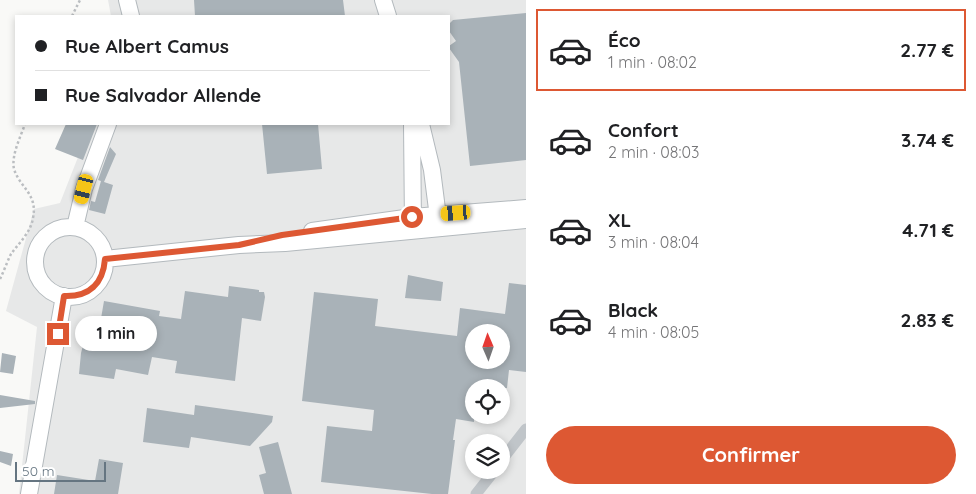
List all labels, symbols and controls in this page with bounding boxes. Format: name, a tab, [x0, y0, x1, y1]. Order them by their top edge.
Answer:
icon: car	[548, 28, 593, 73]
text: Éco	[608, 28, 641, 52]
text: Rue Albert Camus	[65, 34, 229, 58]
text: 2.77 €	[900, 38, 954, 62]
text: 1 min · 08:02	[608, 52, 697, 72]
text: Rue Salvador Allende	[65, 83, 261, 107]
icon: car	[548, 118, 593, 163]
text: Confort	[608, 118, 679, 142]
text: 3.74 €	[901, 128, 954, 152]
text: 2 min · 08:03	[608, 142, 699, 162]
car	[73, 173, 94, 205]
car	[440, 204, 471, 222]
route start	[401, 206, 423, 228]
icon: car	[548, 208, 593, 253]
text: XL	[608, 208, 631, 232]
text: 4.71 €	[902, 218, 954, 242]
text: 3 min · 08:04	[608, 232, 699, 252]
icon: car	[548, 298, 593, 343]
text: Black	[608, 298, 658, 322]
text: 2.83 €	[901, 308, 954, 332]
callout: 1 min	[76, 316, 158, 352]
text: 4 min · 08:05	[608, 322, 699, 342]
route end	[47, 323, 69, 345]
text: 1 min	[97, 323, 135, 343]
north arrow	[465, 324, 510, 369]
map controls	[465, 324, 510, 479]
button: locate	[465, 379, 510, 424]
button: Confirmer	[546, 426, 956, 484]
button: layers	[465, 434, 510, 479]
scale bar	[15, 459, 106, 482]
text: 50 m	[22, 462, 55, 480]

